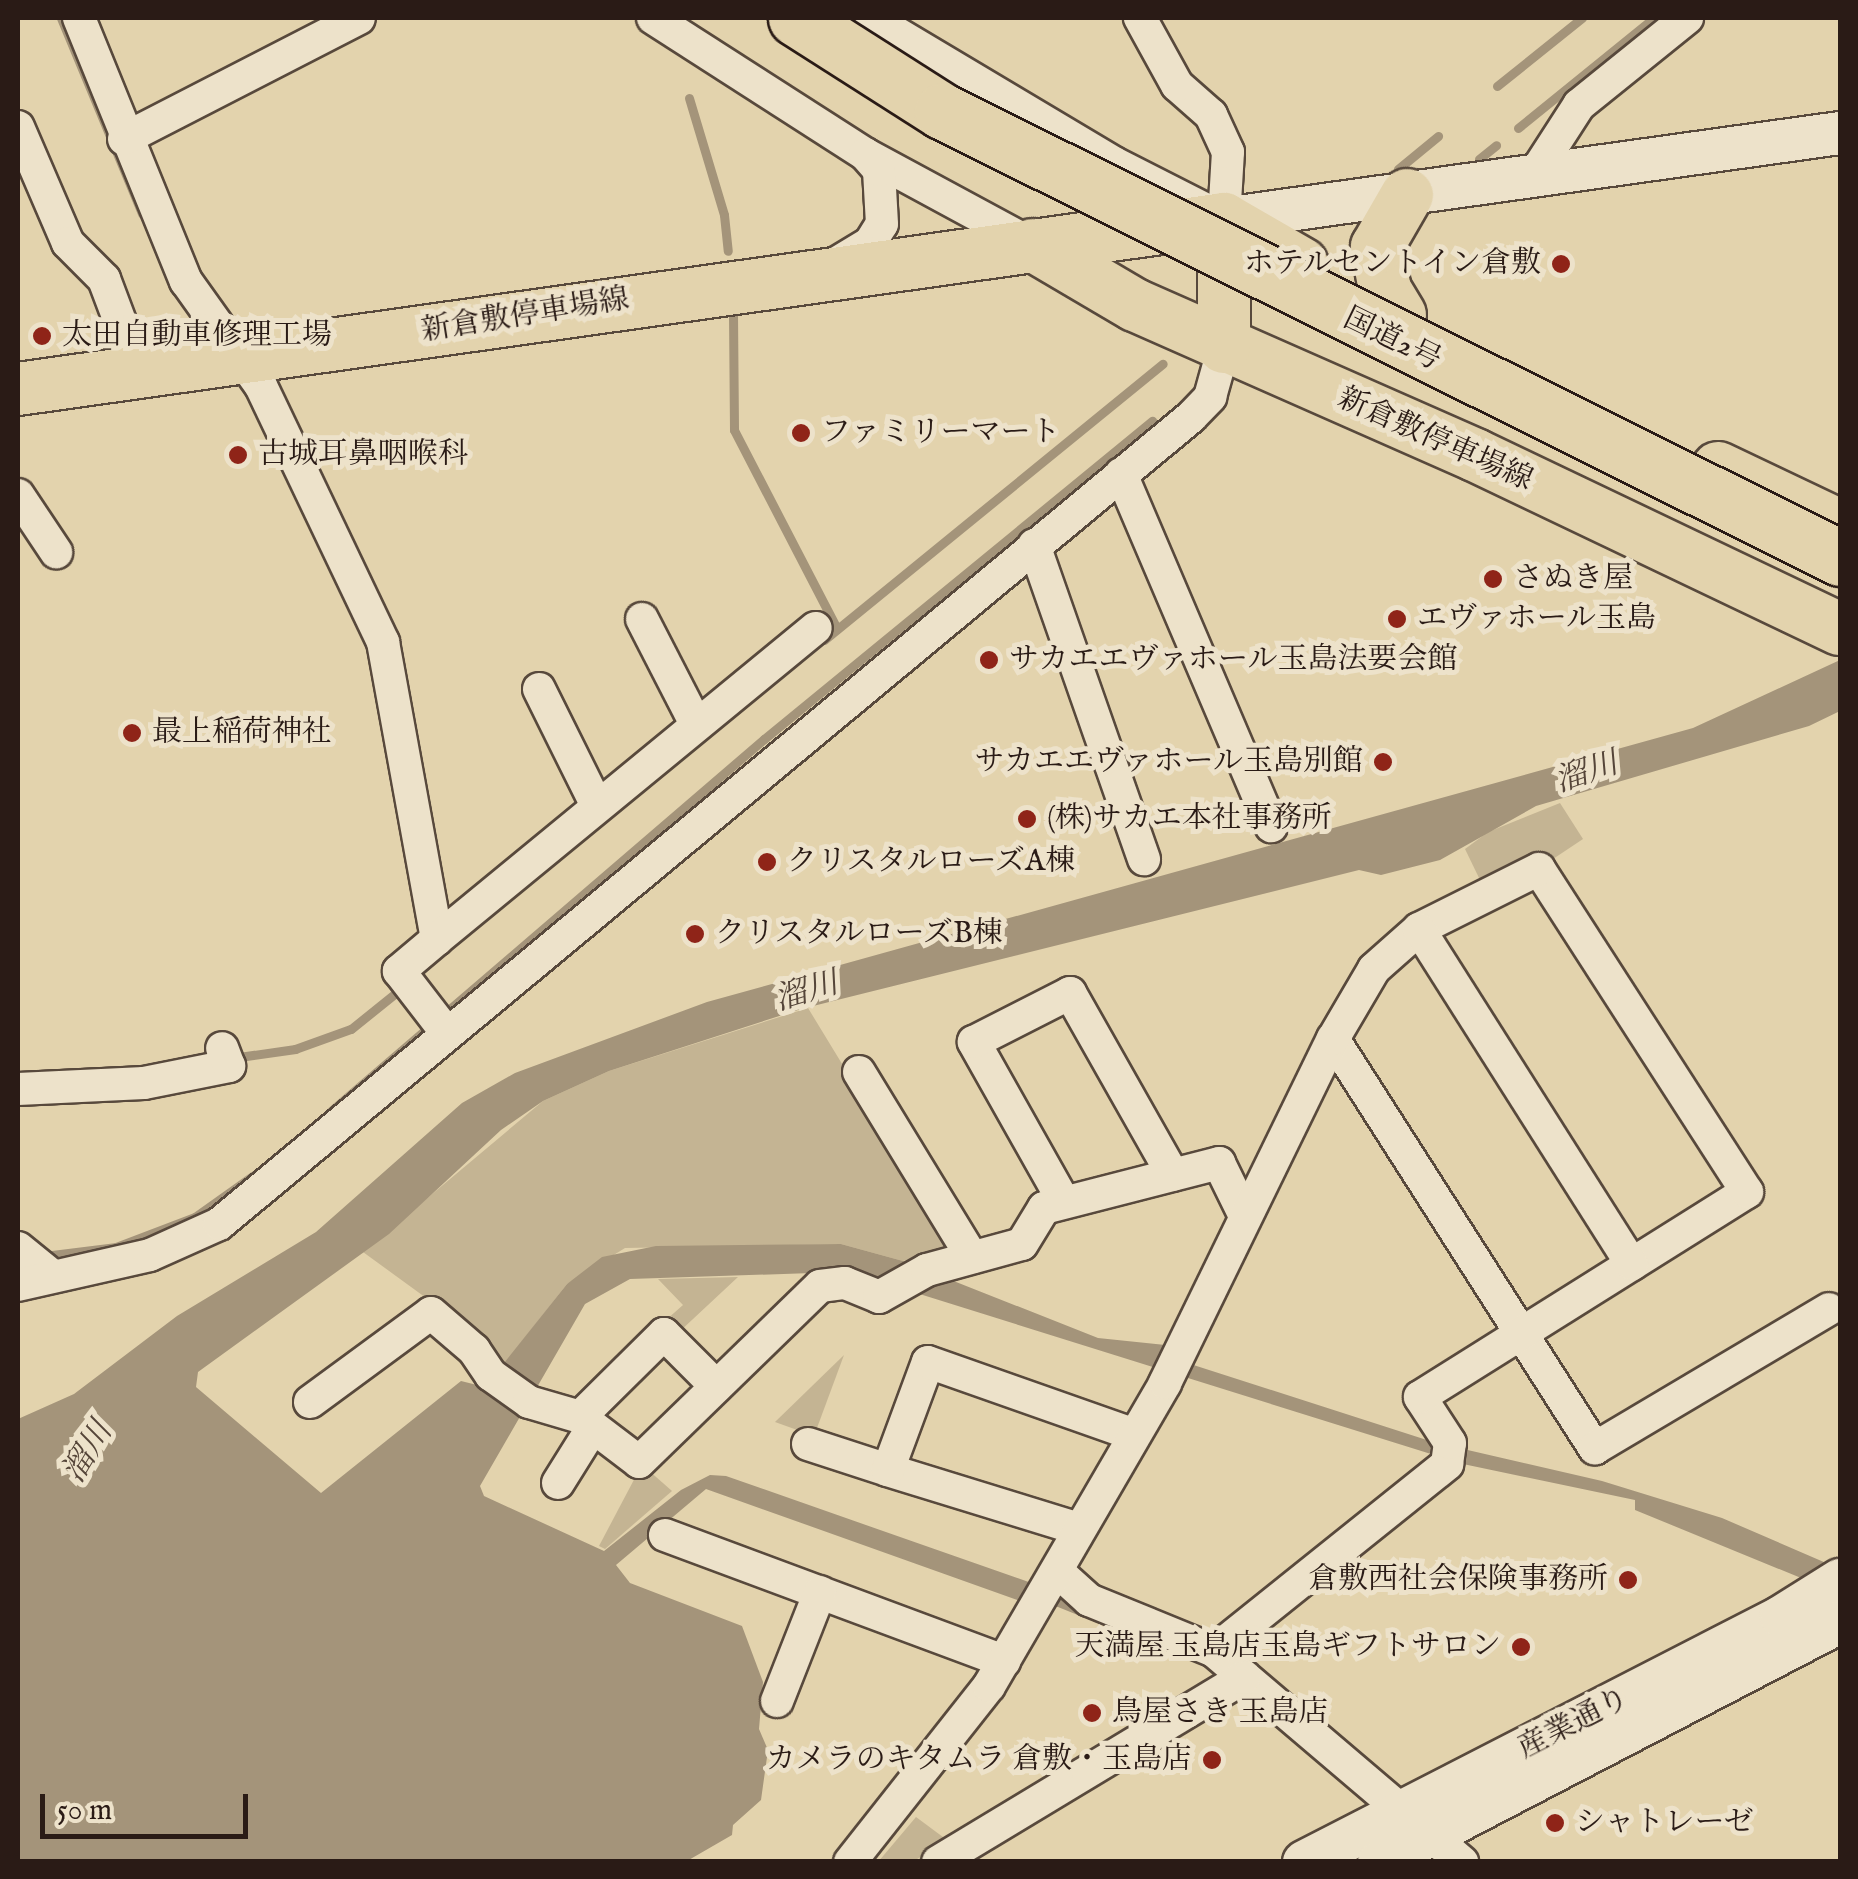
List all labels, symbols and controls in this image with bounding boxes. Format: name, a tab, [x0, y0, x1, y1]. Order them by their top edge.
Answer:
place label: ホテルセントイン倉敷	[1241, 246, 1541, 282]
marker: ホテルセントイン倉敷	[1550, 253, 1572, 275]
street label: 新倉敷停車場線	[418, 282, 632, 350]
street label: 国道2号	[1337, 301, 1447, 379]
place label: 太田自動車修理工場	[62, 318, 332, 354]
marker: 太田自動車修理工場	[31, 325, 53, 347]
street label: 新倉敷停車場線	[1332, 381, 1538, 499]
place label: ファミリーマート	[821, 415, 1061, 451]
marker: ファミリーマート	[790, 422, 812, 444]
place label: 古城耳鼻咽喉科	[258, 437, 468, 473]
marker: 古城耳鼻咽喉科	[227, 444, 249, 466]
place label: さぬき屋	[1513, 561, 1633, 597]
marker: さぬき屋	[1482, 568, 1504, 590]
place label: エヴァホール玉島	[1417, 601, 1657, 637]
marker: エヴァホール玉島	[1386, 608, 1408, 630]
place label: サカエエヴァホール玉島法要会館	[1009, 642, 1459, 678]
marker: サカエエヴァホール玉島法要会館	[978, 649, 1000, 671]
place label: 最上稲荷神社	[152, 715, 332, 751]
marker: 最上稲荷神社	[121, 722, 143, 744]
place label: サカエエヴァホール玉島別館	[973, 744, 1363, 780]
water label: 溜川	[1550, 745, 1624, 803]
marker: サカエエヴァホール玉島別館	[1372, 751, 1394, 773]
place label: (株)サカエ本社事務所	[1047, 801, 1332, 837]
marker: (株)サカエ本社事務所	[1016, 808, 1038, 830]
place label: クリスタルローズA棟	[787, 844, 1077, 880]
marker: クリスタルローズA棟	[756, 851, 778, 873]
place label: クリスタルローズB棟	[715, 916, 1005, 952]
marker: クリスタルローズB棟	[684, 923, 706, 945]
water label: 溜川	[771, 965, 843, 1021]
water label: 溜川	[56, 1416, 122, 1490]
place label: 倉敷西社会保険事務所	[1308, 1562, 1608, 1598]
marker: 倉敷西社会保険事務所	[1617, 1569, 1639, 1591]
place label: 天満屋 玉島店玉島ギフトサロン	[1074, 1629, 1501, 1665]
marker: 天満屋 玉島店玉島ギフトサロン	[1510, 1636, 1532, 1658]
street label: 産業通り	[1512, 1681, 1636, 1767]
place label: 鳥屋さき 玉島店	[1112, 1695, 1329, 1731]
marker: 鳥屋さき 玉島店	[1081, 1702, 1103, 1724]
place label: カメラのキタムラ 倉敷・玉島店	[765, 1742, 1192, 1778]
marker: カメラのキタムラ 倉敷・玉島店	[1201, 1749, 1223, 1771]
scale bar	[45, 1774, 252, 1836]
text: 50 m	[57, 1792, 112, 1830]
place label: シャトレーゼ	[1575, 1805, 1755, 1841]
marker: シャトレーゼ	[1544, 1812, 1566, 1834]

